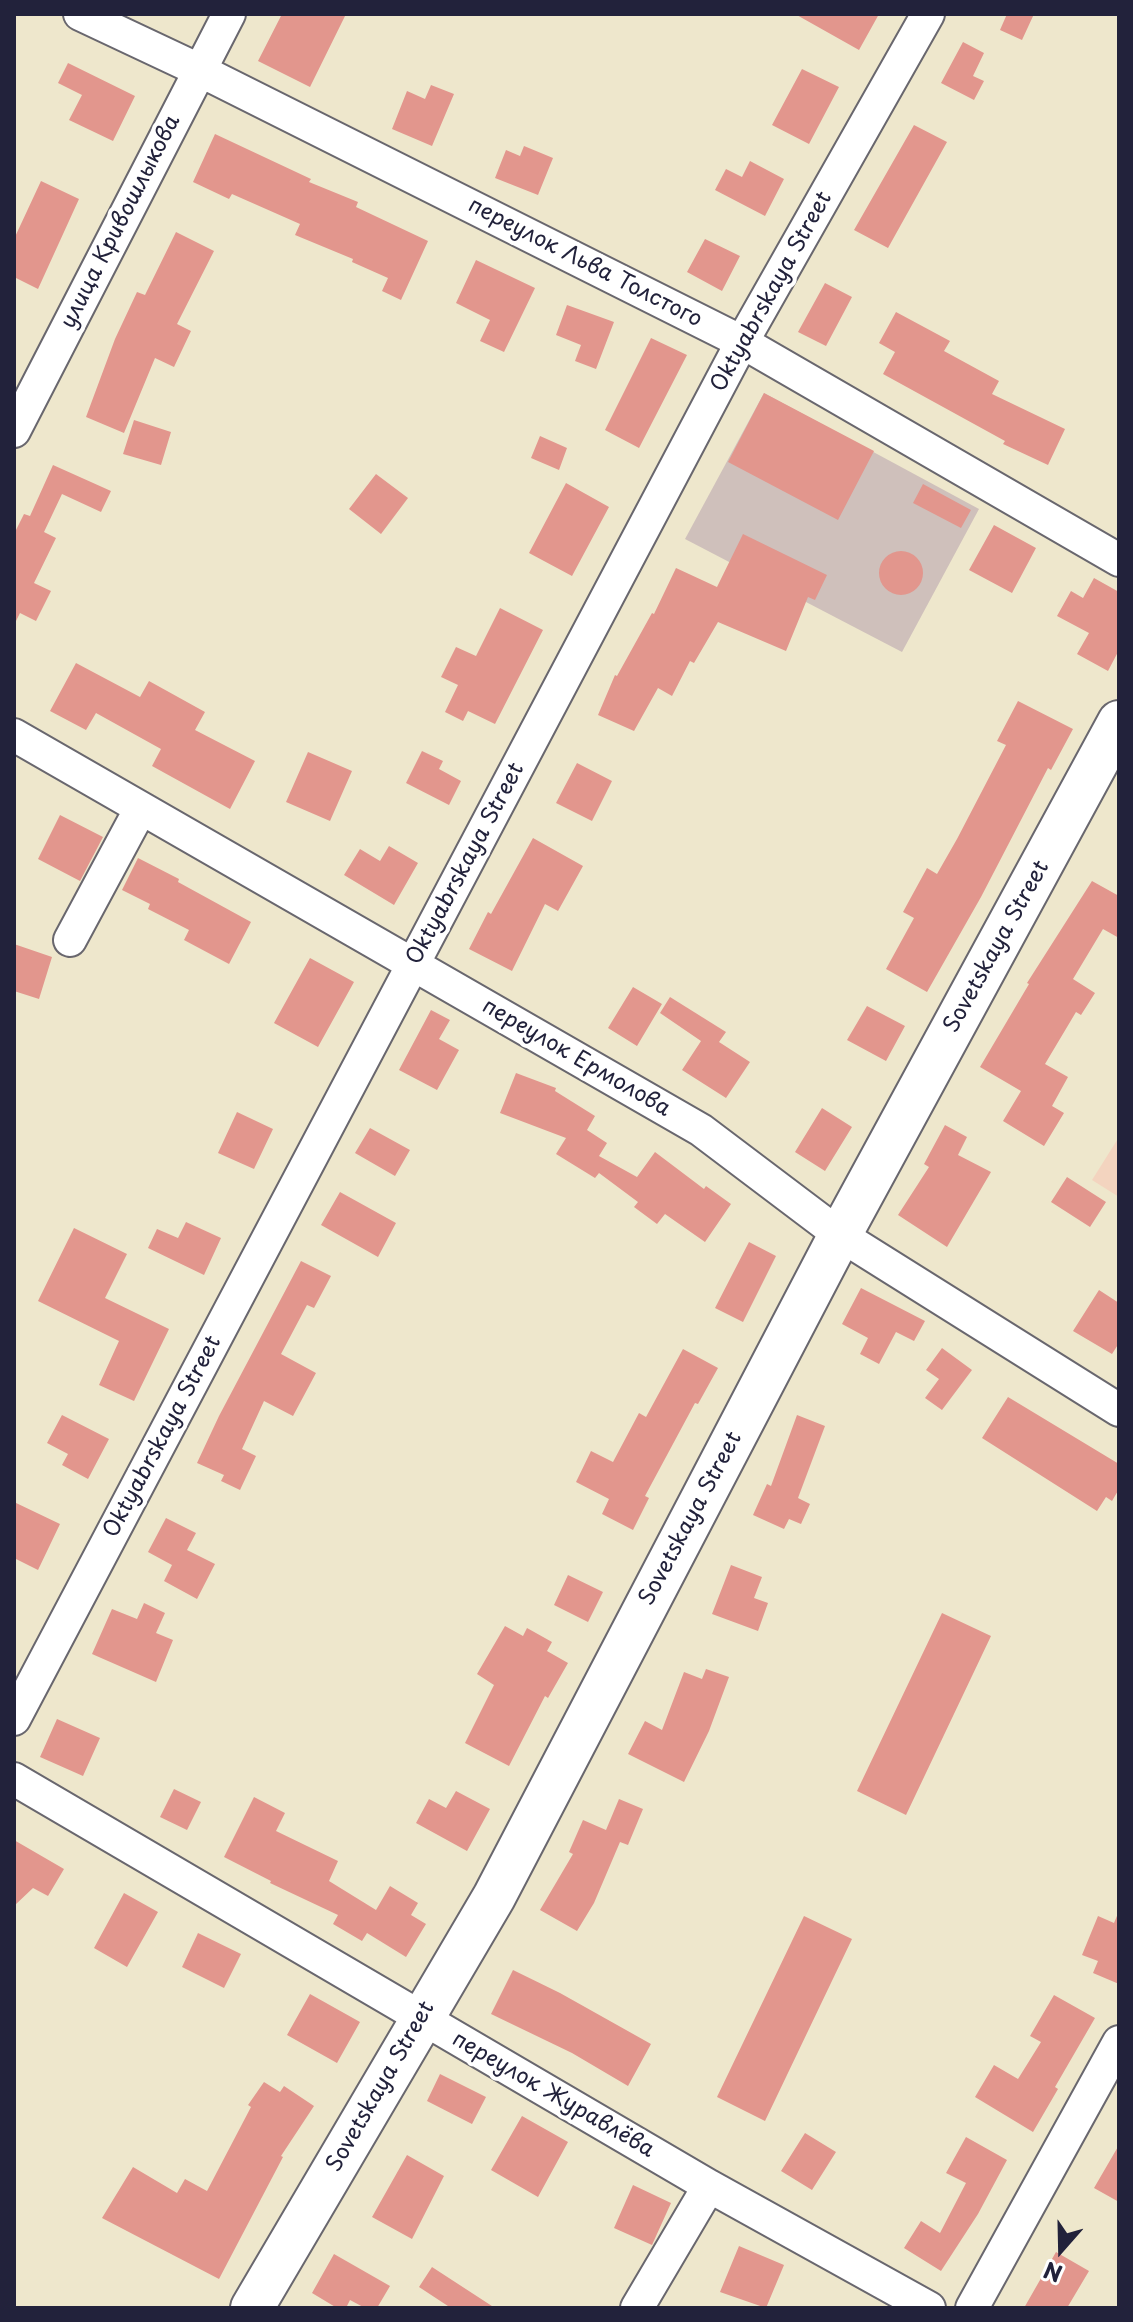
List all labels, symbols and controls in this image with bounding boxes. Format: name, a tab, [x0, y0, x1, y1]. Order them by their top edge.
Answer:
street label: улица Кривошлыкова	[56, 111, 186, 333]
street label: Oktyabrskaya Street	[706, 187, 838, 397]
street label: переулок Льва Толстого	[464, 192, 706, 334]
street label: Oktyabrskaya Street	[402, 759, 530, 969]
street label: Sovetskaya Street	[939, 856, 1055, 1038]
street label: переулок Ермолова	[477, 993, 675, 1123]
street label: Oktyabrskaya Street	[99, 1332, 227, 1542]
street label: Sovetskaya Street	[634, 1428, 748, 1610]
street label: Sovetskaya Street	[321, 1997, 441, 2177]
street label: переулок Журавлёва	[447, 2026, 659, 2164]
north arrow	[1021, 2210, 1101, 2290]
text: N	[1039, 2255, 1066, 2292]

